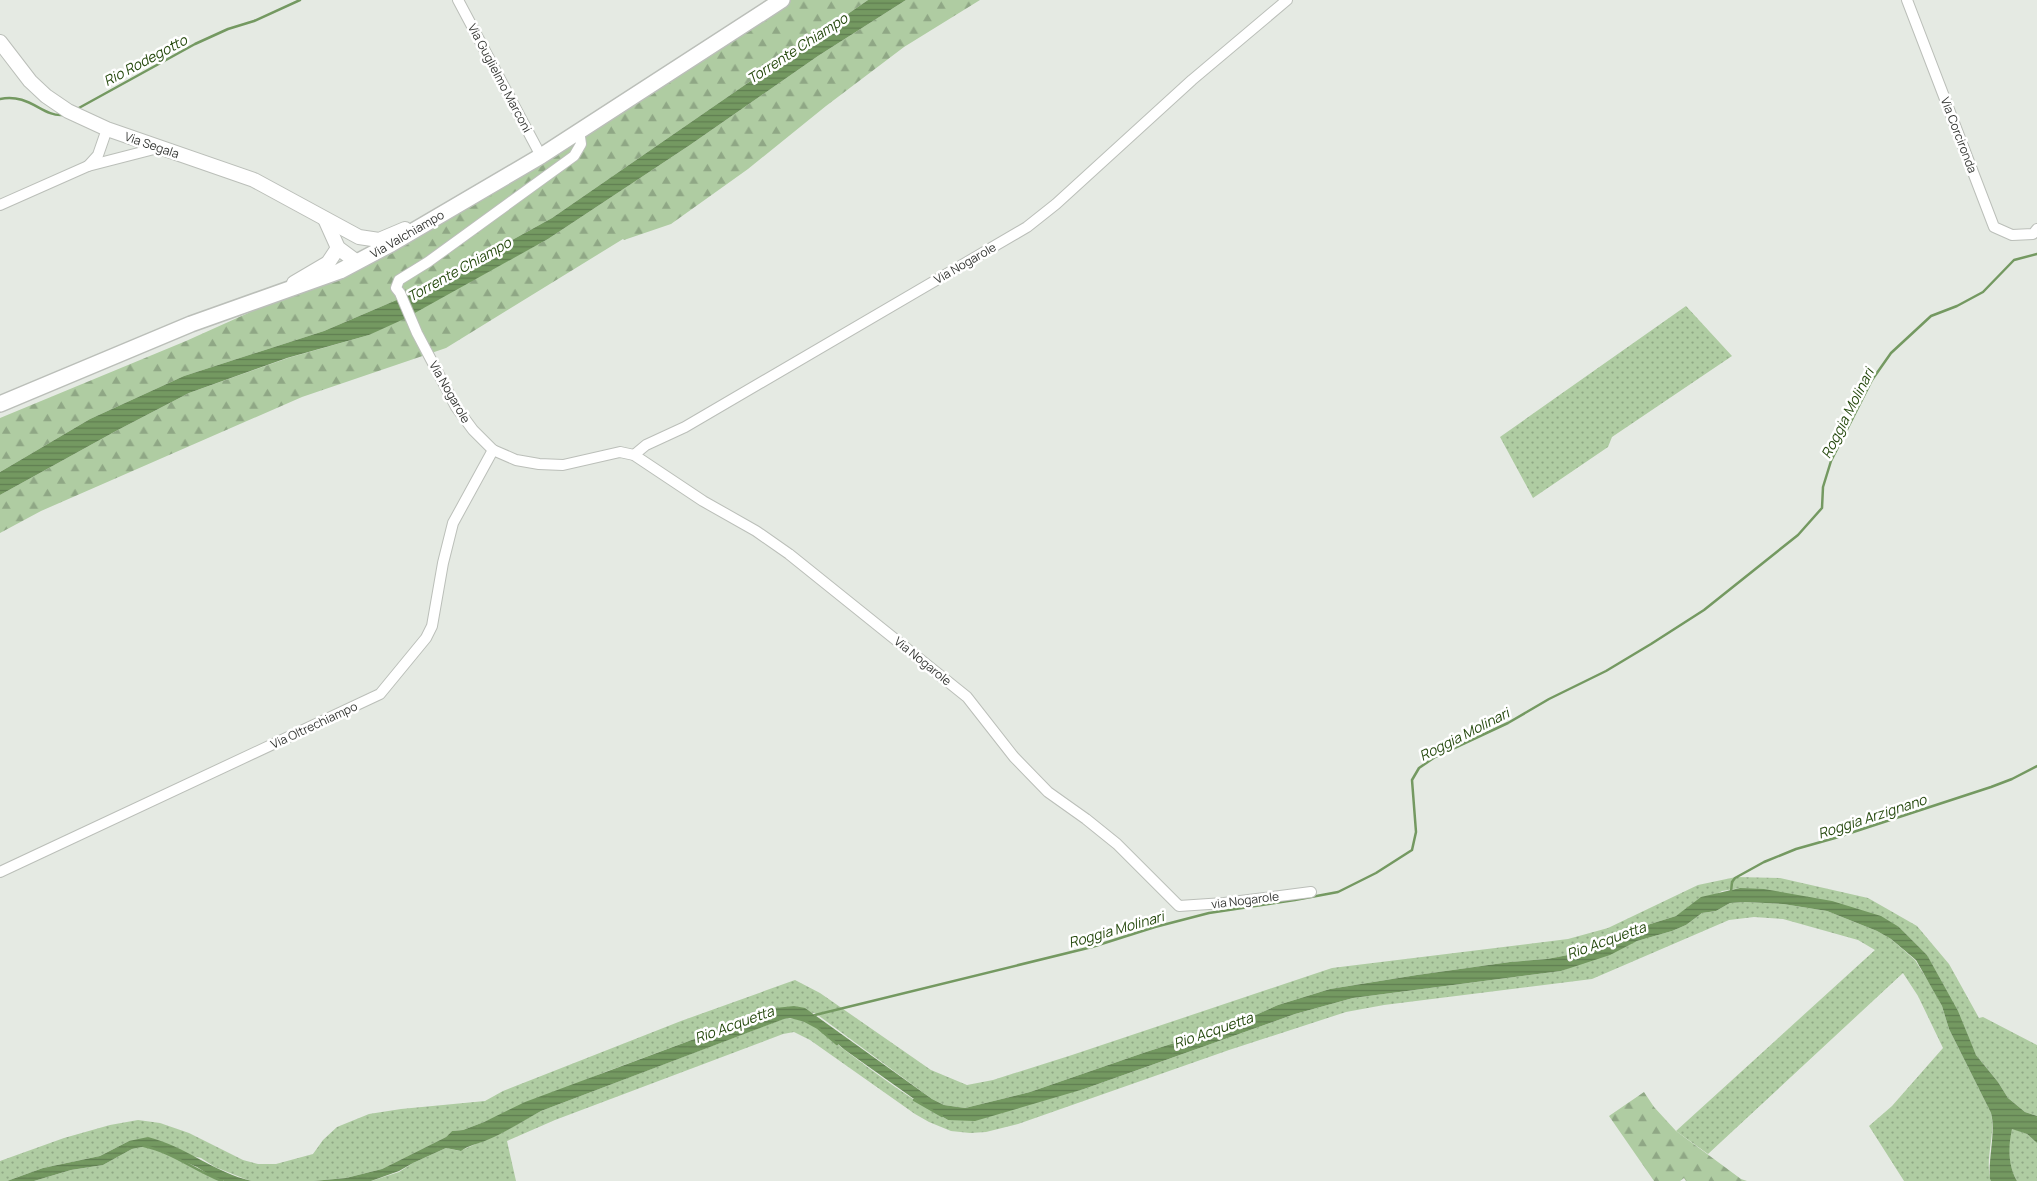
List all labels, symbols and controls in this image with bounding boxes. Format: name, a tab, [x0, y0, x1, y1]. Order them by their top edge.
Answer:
water label: Torrente Chiampo	[743, 8, 851, 88]
street label: Via Guglielmo Marconi	[464, 21, 536, 135]
water label: Rio Rodegotto	[100, 30, 191, 90]
street label: Via Corcironda	[1937, 95, 1981, 175]
street label: Via Segala	[123, 128, 181, 162]
street label: Via Valchiampo	[367, 206, 447, 262]
water label: Torrente Chiampo	[404, 232, 515, 305]
street label: Via Nogarole	[931, 238, 999, 288]
street label: Via Nogarole	[425, 358, 475, 426]
water label: Roggia Molinari	[1816, 363, 1879, 461]
street label: Via Nogarole	[891, 633, 955, 689]
street label: Via Oltrechiampo	[268, 697, 360, 753]
water label: Roggia Molinari	[1416, 702, 1514, 765]
water label: Roggia Arzignano	[1815, 789, 1929, 843]
street label: via Nogarole	[1210, 887, 1280, 913]
water label: Roggia Molinari	[1066, 906, 1168, 952]
water label: Rio Acquetta	[1564, 917, 1649, 963]
water label: Rio Acquetta	[692, 1001, 777, 1047]
water label: Rio Acquetta	[1171, 1007, 1256, 1052]

